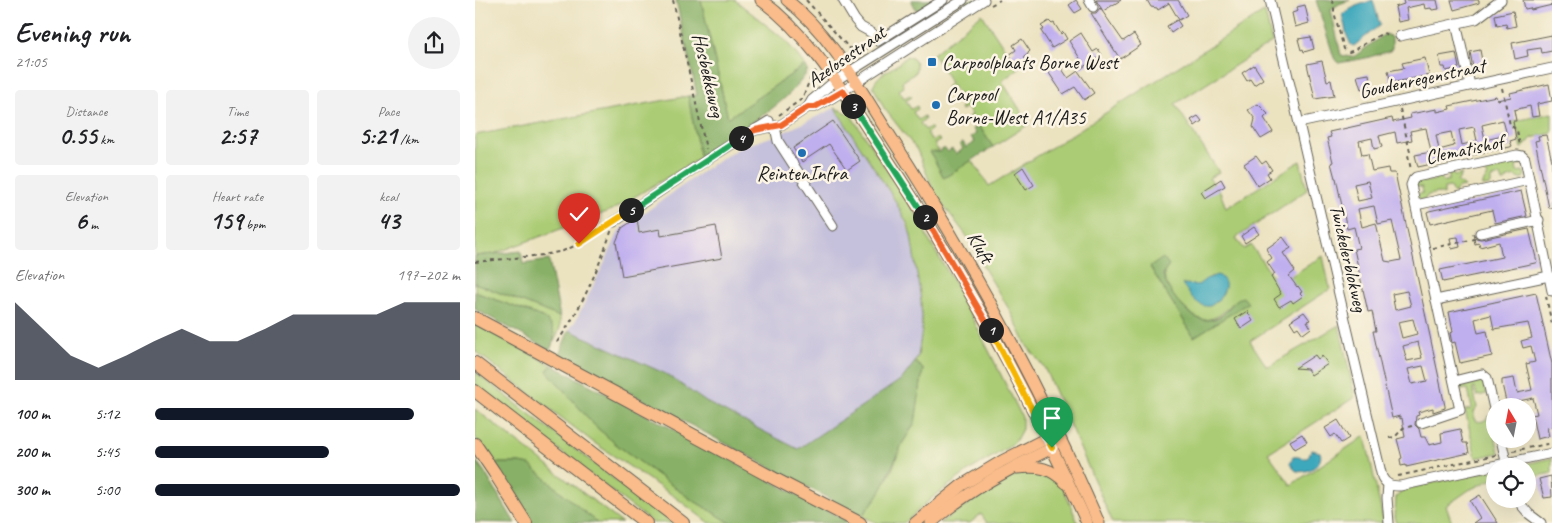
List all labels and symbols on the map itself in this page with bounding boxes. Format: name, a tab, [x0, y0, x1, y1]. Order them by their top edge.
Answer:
street label: Azelosestraat	[802, 19, 893, 93]
street label: Hosbekkeweg	[687, 31, 731, 121]
place label: Carpoolplaats Borne West	[942, 50, 1120, 75]
street label: Goudenregenstraat	[1357, 52, 1491, 104]
marker: Carpoolplaats Borne West	[926, 56, 938, 68]
place label: Carpool Borne-West A1/A35	[946, 82, 1087, 130]
pin: 3	[841, 94, 865, 118]
marker: Carpool Borne-West A1/A35	[930, 99, 942, 111]
pin: 4	[729, 126, 753, 150]
street label: Clematishof	[1423, 128, 1510, 170]
marker: ReintenInfra	[796, 147, 808, 159]
place label: ReintenInfra	[757, 161, 848, 186]
pin	[558, 193, 600, 244]
pin: 5	[619, 198, 643, 222]
street label: Twickelerblokweg	[1324, 202, 1373, 315]
pin: 2	[913, 204, 937, 230]
street label: Kluft	[962, 227, 1001, 270]
pin: 1	[979, 318, 1003, 342]
pin	[1031, 397, 1073, 448]
north arrow	[1486, 398, 1536, 448]

